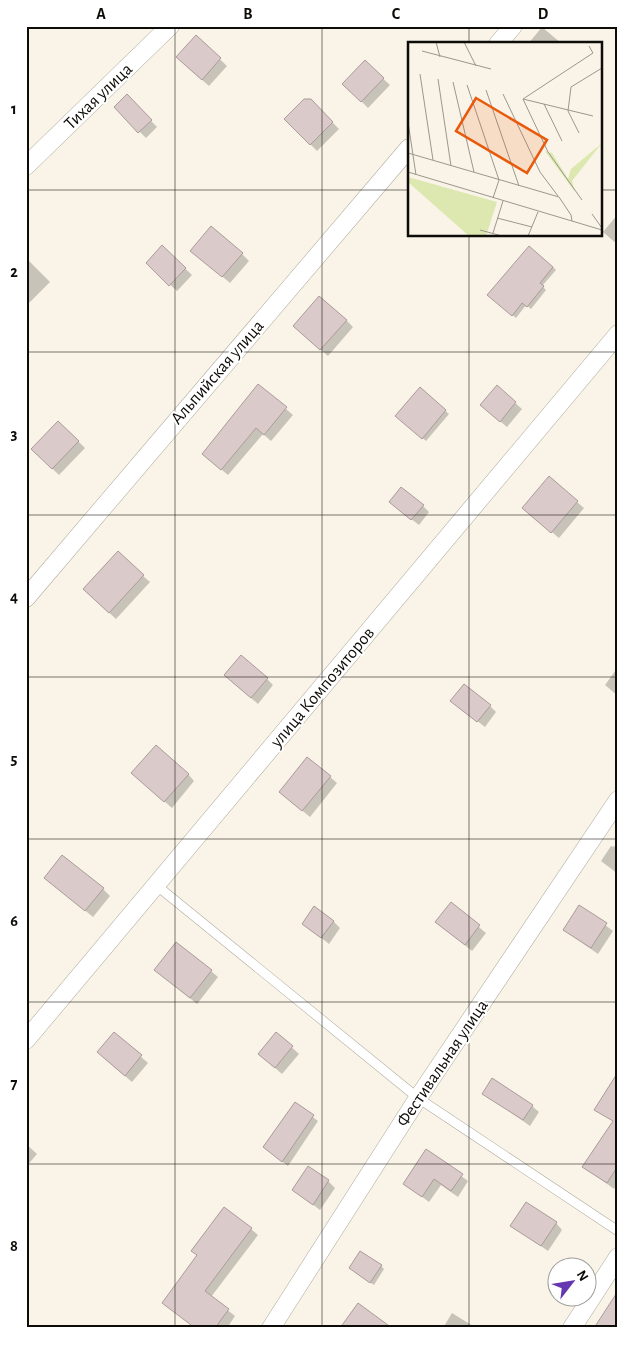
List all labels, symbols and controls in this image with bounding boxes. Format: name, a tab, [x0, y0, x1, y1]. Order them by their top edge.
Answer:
text: A	[96, 6, 106, 22]
text: B	[243, 6, 253, 22]
text: C	[392, 6, 401, 22]
text: D	[538, 6, 549, 22]
inset map	[408, 42, 602, 236]
street label: Тихая улица	[61, 60, 136, 133]
text: 1	[11, 101, 17, 117]
text: 2	[10, 264, 18, 280]
street label: Альпийская улица	[168, 317, 268, 428]
text: 3	[11, 426, 18, 442]
text: 4	[10, 589, 18, 605]
street label: улица Композиторов	[267, 624, 378, 752]
text: 5	[11, 751, 18, 767]
text: 6	[10, 913, 18, 929]
street label: Фестивальная улица	[394, 997, 492, 1130]
text: 7	[11, 1076, 18, 1092]
text: 8	[10, 1238, 18, 1254]
north arrow	[546, 1256, 596, 1306]
text: N	[574, 1268, 591, 1284]

